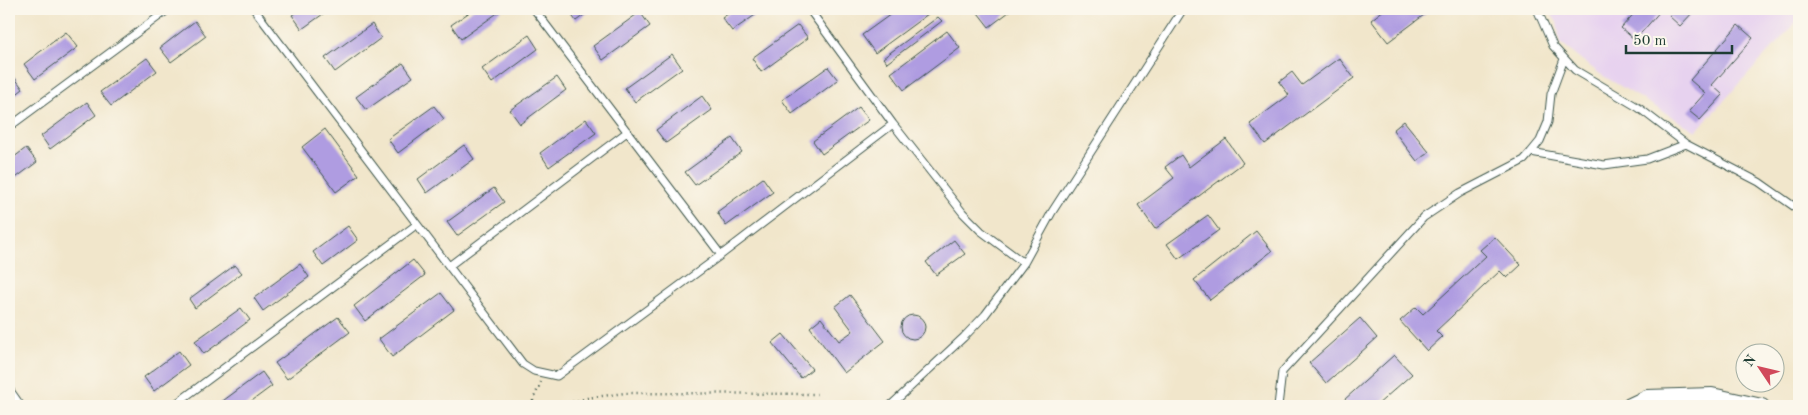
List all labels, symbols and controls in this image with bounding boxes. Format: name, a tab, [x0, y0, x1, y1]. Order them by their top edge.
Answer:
scale bar	[1626, 22, 1732, 54]
text: 50 m	[1633, 34, 1667, 49]
north arrow	[1736, 342, 1786, 392]
text: N	[1741, 352, 1759, 370]

